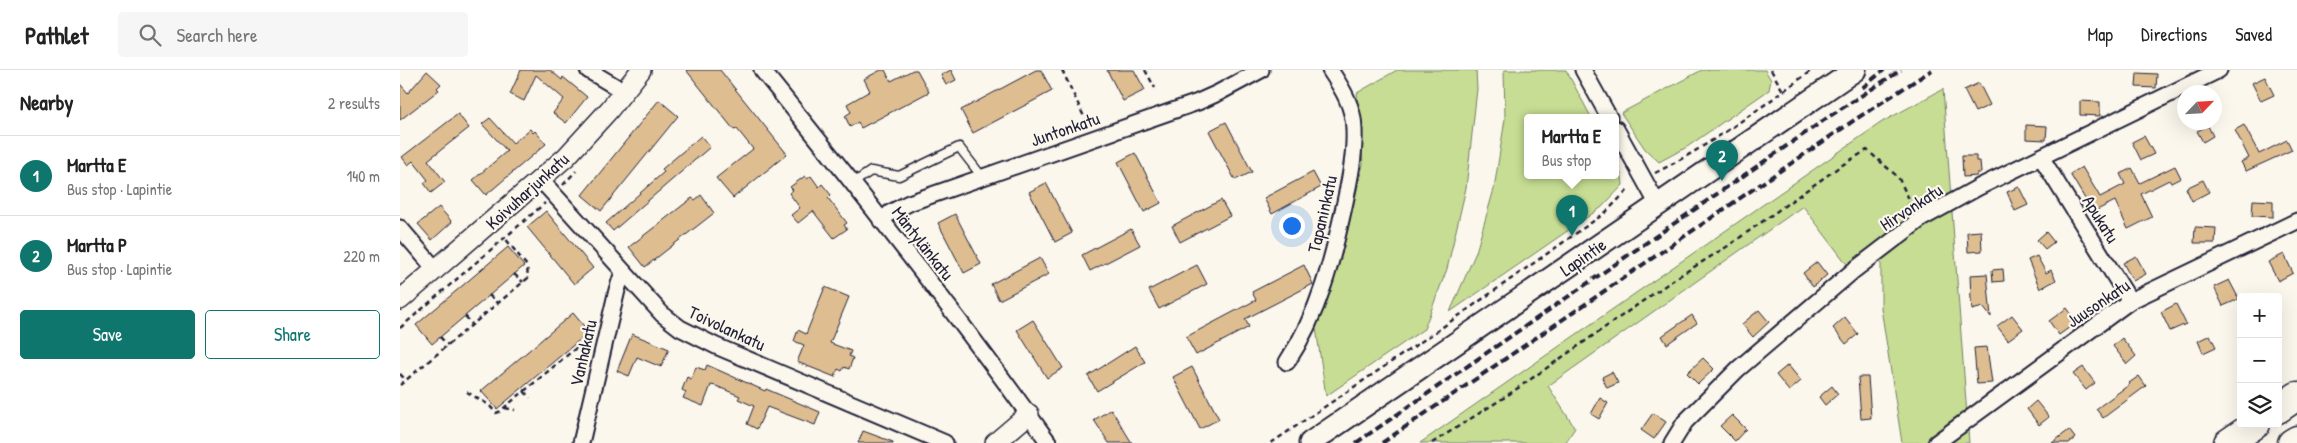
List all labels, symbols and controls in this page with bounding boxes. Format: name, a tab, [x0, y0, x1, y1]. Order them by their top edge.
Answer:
search box	[118, 12, 468, 57]
text: Pathlet	[25, 19, 88, 51]
icon: search	[136, 21, 164, 49]
text: Search here	[176, 22, 258, 48]
text: Map	[2088, 22, 2113, 47]
text: Directions	[2141, 22, 2207, 47]
text: Saved	[2235, 22, 2272, 47]
north arrow	[2177, 85, 2222, 130]
text: Nearby	[20, 88, 73, 117]
text: 2 results	[328, 92, 380, 114]
street label: Juntonkatu	[1027, 106, 1103, 152]
popup	[1524, 114, 1619, 179]
text: Martta E	[1542, 123, 1601, 149]
pin: 2	[1706, 140, 1738, 181]
street label: Koivuharjunkatu	[480, 147, 574, 235]
text: Bus stop	[1542, 149, 1591, 171]
text: Martta E	[67, 152, 126, 178]
text: 1	[33, 165, 39, 187]
text: 140 m	[346, 165, 380, 187]
street label: Tapaninkatu	[1301, 173, 1343, 255]
street label: Hirvonkatu	[1875, 177, 1947, 237]
text: Bus stop · Lapintie	[67, 178, 172, 200]
street label: Apukatu	[2077, 190, 2125, 248]
pin: 1	[1556, 195, 1588, 236]
street label: Mäntylänkatu	[886, 201, 960, 285]
your location	[1279, 213, 1305, 239]
text: Martta P	[67, 232, 127, 258]
street label: Lapintie	[1555, 232, 1611, 282]
text: 2	[32, 245, 40, 267]
text: 220 m	[343, 245, 380, 267]
text: Bus stop · Lapintie	[67, 258, 172, 280]
street label: Juusonkatu	[2061, 273, 2135, 333]
map controls	[2237, 293, 2282, 428]
button: +	[2237, 293, 2282, 338]
street label: Toivolankatu	[685, 299, 769, 357]
button: Save	[20, 310, 195, 359]
button: Share	[205, 310, 380, 359]
street label: Vanhakatu	[563, 317, 603, 389]
button: −	[2237, 338, 2282, 383]
button: layers	[2237, 383, 2282, 428]

